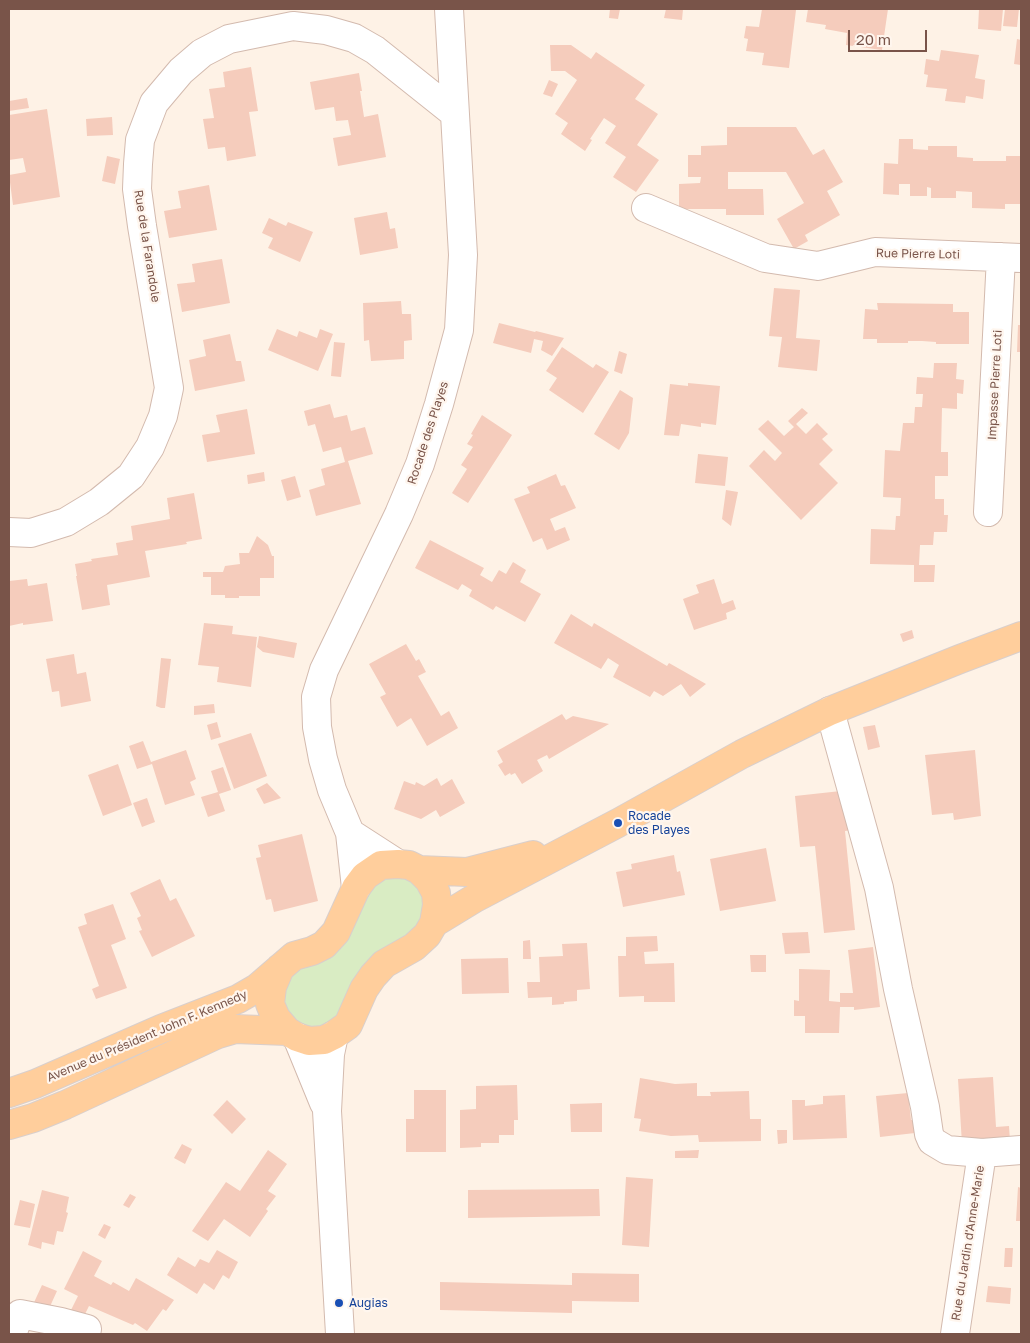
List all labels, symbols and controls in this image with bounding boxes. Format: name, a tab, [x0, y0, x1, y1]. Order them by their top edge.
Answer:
scale bar	[850, 20, 929, 52]
text: 20 m	[856, 30, 891, 48]
street label: Rue de la Farandole	[131, 189, 163, 303]
street label: Rue Pierre Loti	[876, 246, 960, 262]
street label: Impasse Pierre Loti	[985, 329, 1005, 441]
street label: Rocade des Playes	[405, 380, 451, 486]
place label: Rocade des Playes	[628, 809, 690, 837]
marker: Rocade des Playes	[612, 817, 624, 829]
street label: Avenue du Président John F. Kennedy	[45, 987, 249, 1085]
street label: Rue du Jardin d'Anne-Marie	[949, 1164, 987, 1322]
place label: Augias	[349, 1296, 388, 1310]
marker: Augias	[333, 1297, 345, 1309]

